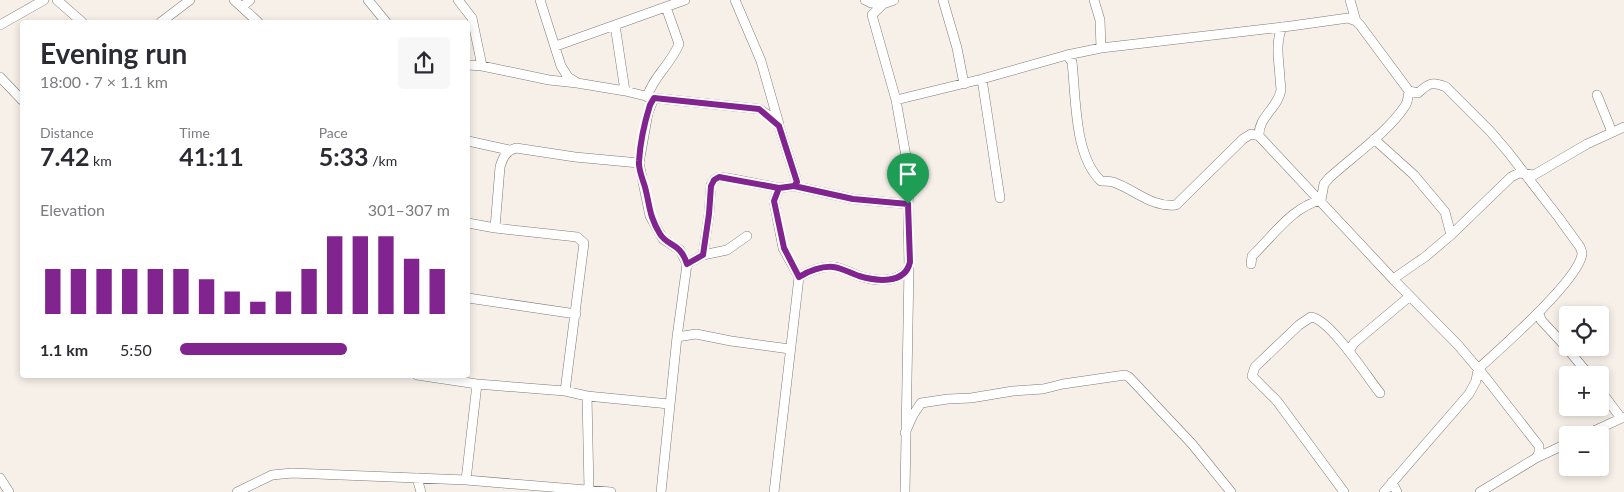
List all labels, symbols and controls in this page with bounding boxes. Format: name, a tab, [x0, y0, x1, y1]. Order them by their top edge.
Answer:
text: Evening run	[40, 36, 187, 70]
button: share	[398, 37, 450, 89]
text: 18:00 · 7 × 1.1 km	[40, 72, 168, 91]
text: Distance	[40, 124, 94, 141]
text: Time	[179, 124, 210, 141]
text: Pace	[319, 124, 348, 141]
text: 7.42	[40, 141, 89, 171]
text: 41:11	[179, 141, 244, 171]
text: 5:33	[319, 141, 369, 171]
text: km	[89, 152, 112, 169]
text: /km	[369, 152, 397, 169]
pin	[887, 153, 929, 204]
icon: arrive	[894, 160, 922, 188]
text: Elevation	[40, 200, 105, 219]
text: 301–307 m	[368, 200, 450, 219]
map controls	[1559, 306, 1609, 476]
button: locate	[1559, 306, 1609, 356]
text: 1.1 km	[40, 340, 88, 359]
text: 5:50	[120, 340, 152, 359]
button: +	[1559, 366, 1609, 416]
button: −	[1559, 426, 1609, 476]

